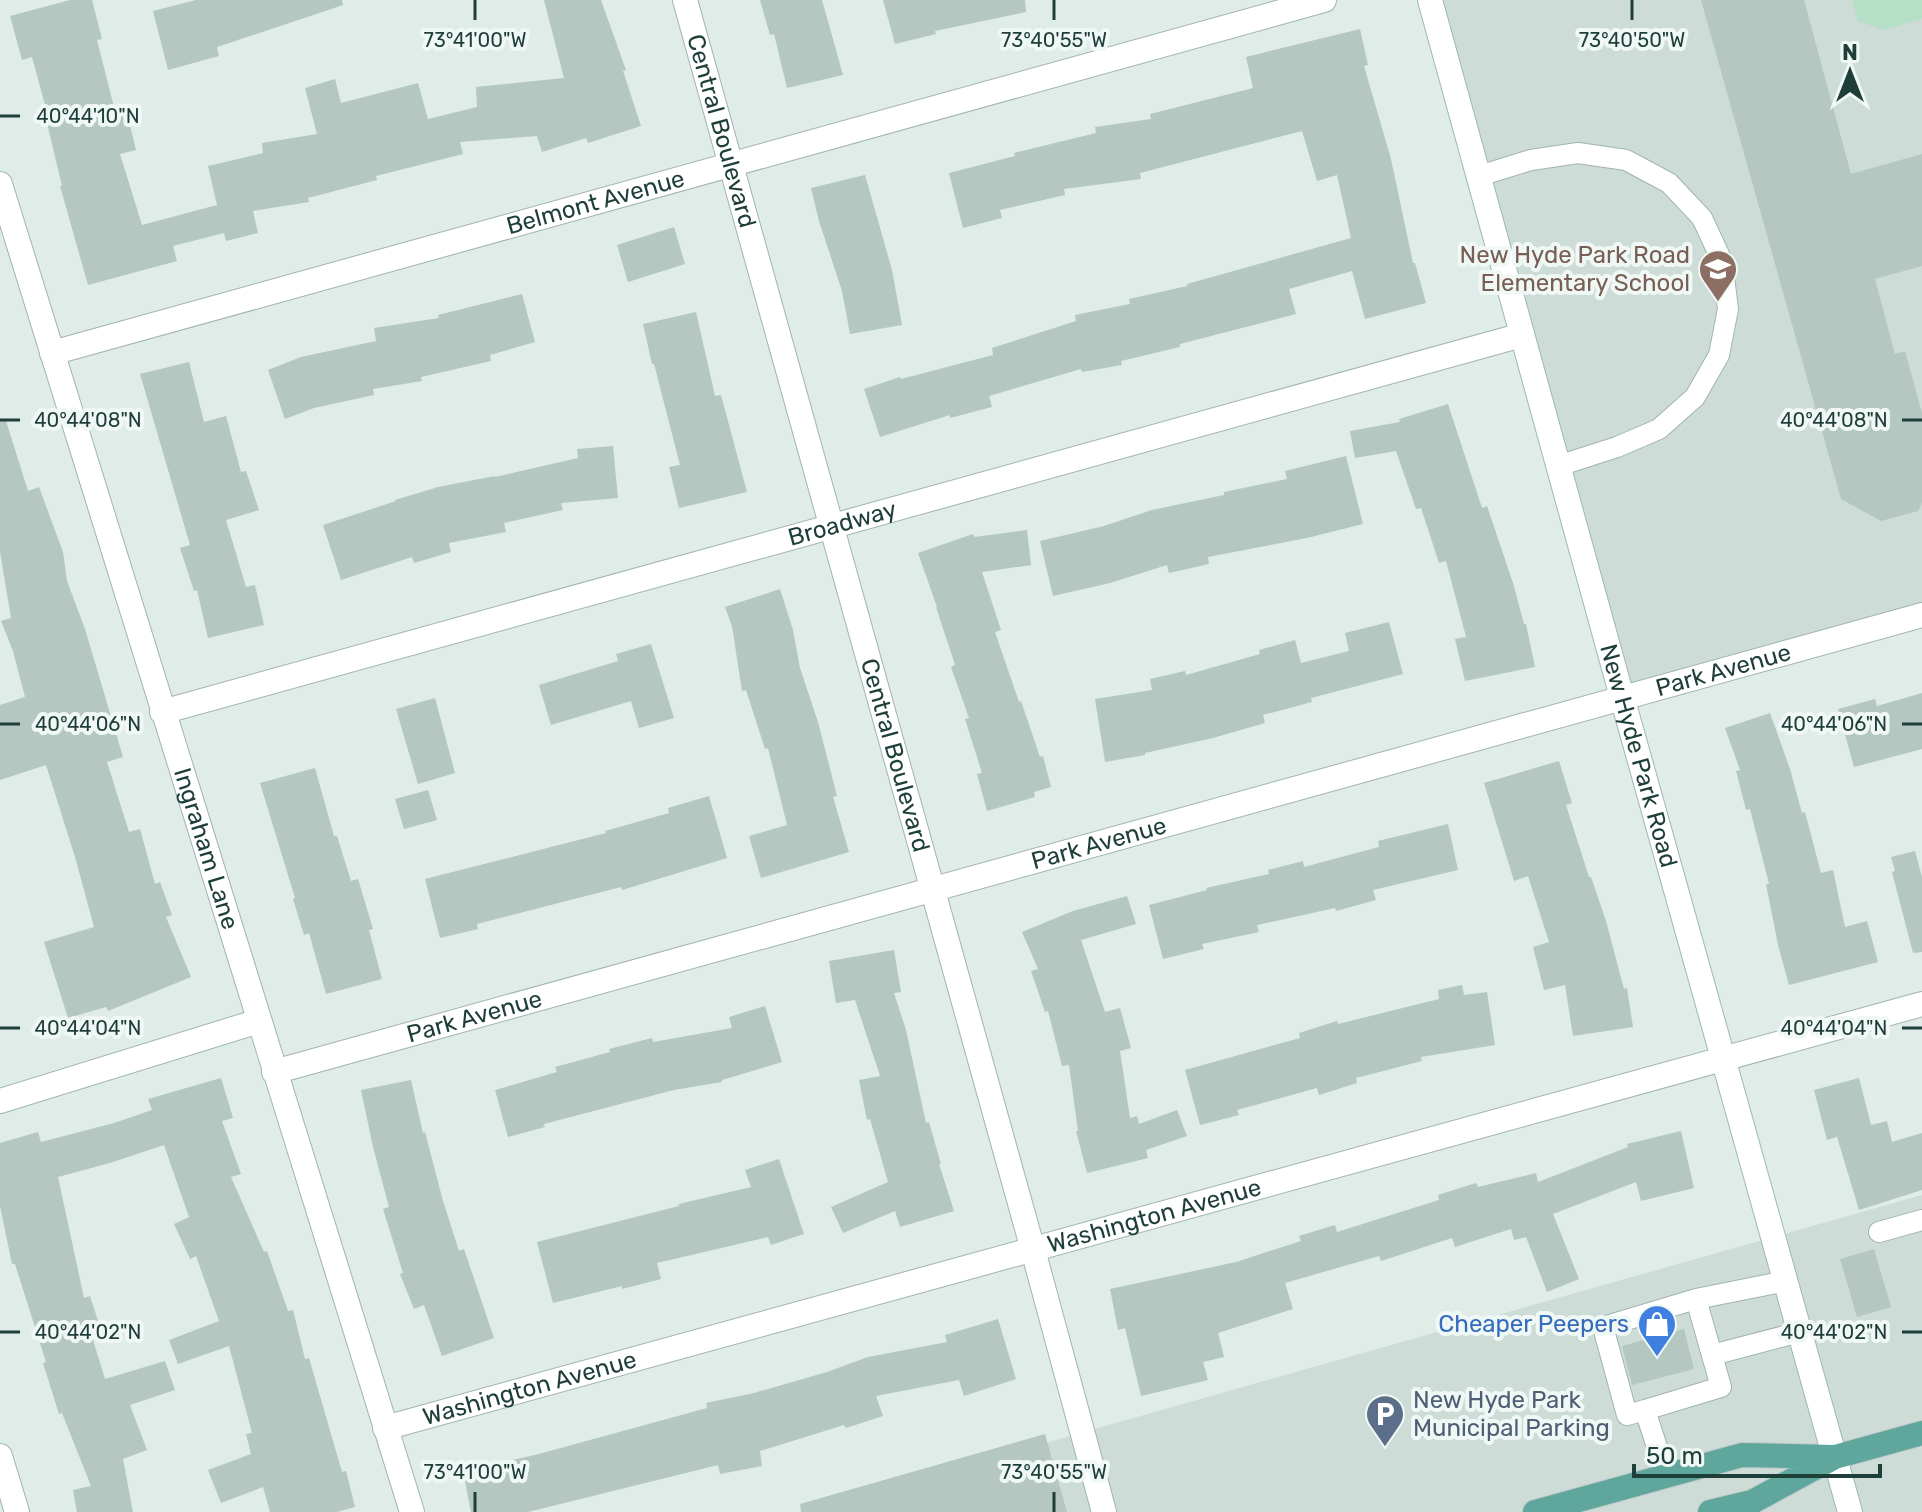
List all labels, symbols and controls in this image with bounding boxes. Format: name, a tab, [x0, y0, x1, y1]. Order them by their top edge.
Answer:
text: 73°41'00"W	[423, 28, 527, 52]
text: 73°40'55"W	[1001, 28, 1107, 52]
text: 73°40'50"W	[1579, 28, 1685, 52]
street label: Central Boulevard	[681, 31, 762, 231]
north arrow	[1810, 32, 1890, 112]
text: N	[1842, 39, 1858, 66]
text: 40°44'10"N	[36, 104, 140, 128]
street label: Belmont Avenue	[503, 164, 688, 240]
place label: New Hyde Park Road Elementary School	[1460, 241, 1690, 297]
school or university icon: New Hyde Park Road Elementary School	[1697, 248, 1739, 303]
text: 40°44'08"N	[34, 408, 142, 432]
text: 40°44'08"N	[1780, 408, 1888, 432]
street label: Broadway	[785, 495, 900, 552]
street label: Park Avenue	[1653, 638, 1794, 702]
street label: New Hyde Park Road	[1594, 641, 1683, 871]
street label: Central Boulevard	[855, 655, 936, 855]
text: 40°44'06"N	[35, 712, 141, 736]
text: 40°44'06"N	[1781, 712, 1887, 736]
street label: Ingraham Lane	[168, 765, 244, 933]
street label: Park Avenue	[1028, 811, 1170, 875]
street label: Park Avenue	[404, 984, 545, 1048]
text: 40°44'04"N	[35, 1016, 141, 1040]
text: 40°44'04"N	[1781, 1016, 1887, 1040]
street label: Washington Avenue	[1044, 1173, 1264, 1259]
shop icon: Cheaper Peepers	[1636, 1303, 1678, 1358]
place label: Cheaper Peepers	[1438, 1310, 1629, 1338]
text: 40°44'02"N	[35, 1320, 141, 1344]
text: 40°44'02"N	[1781, 1320, 1887, 1344]
street label: Washington Avenue	[420, 1345, 640, 1431]
place label: New Hyde Park Municipal Parking	[1413, 1386, 1610, 1442]
parking icon: New Hyde Park Municipal Parking	[1364, 1393, 1406, 1448]
scale bar	[1634, 1428, 1880, 1478]
text: 50 m	[1646, 1442, 1703, 1470]
text: 73°41'00"W	[423, 1460, 527, 1484]
text: 73°40'55"W	[1001, 1460, 1107, 1484]

